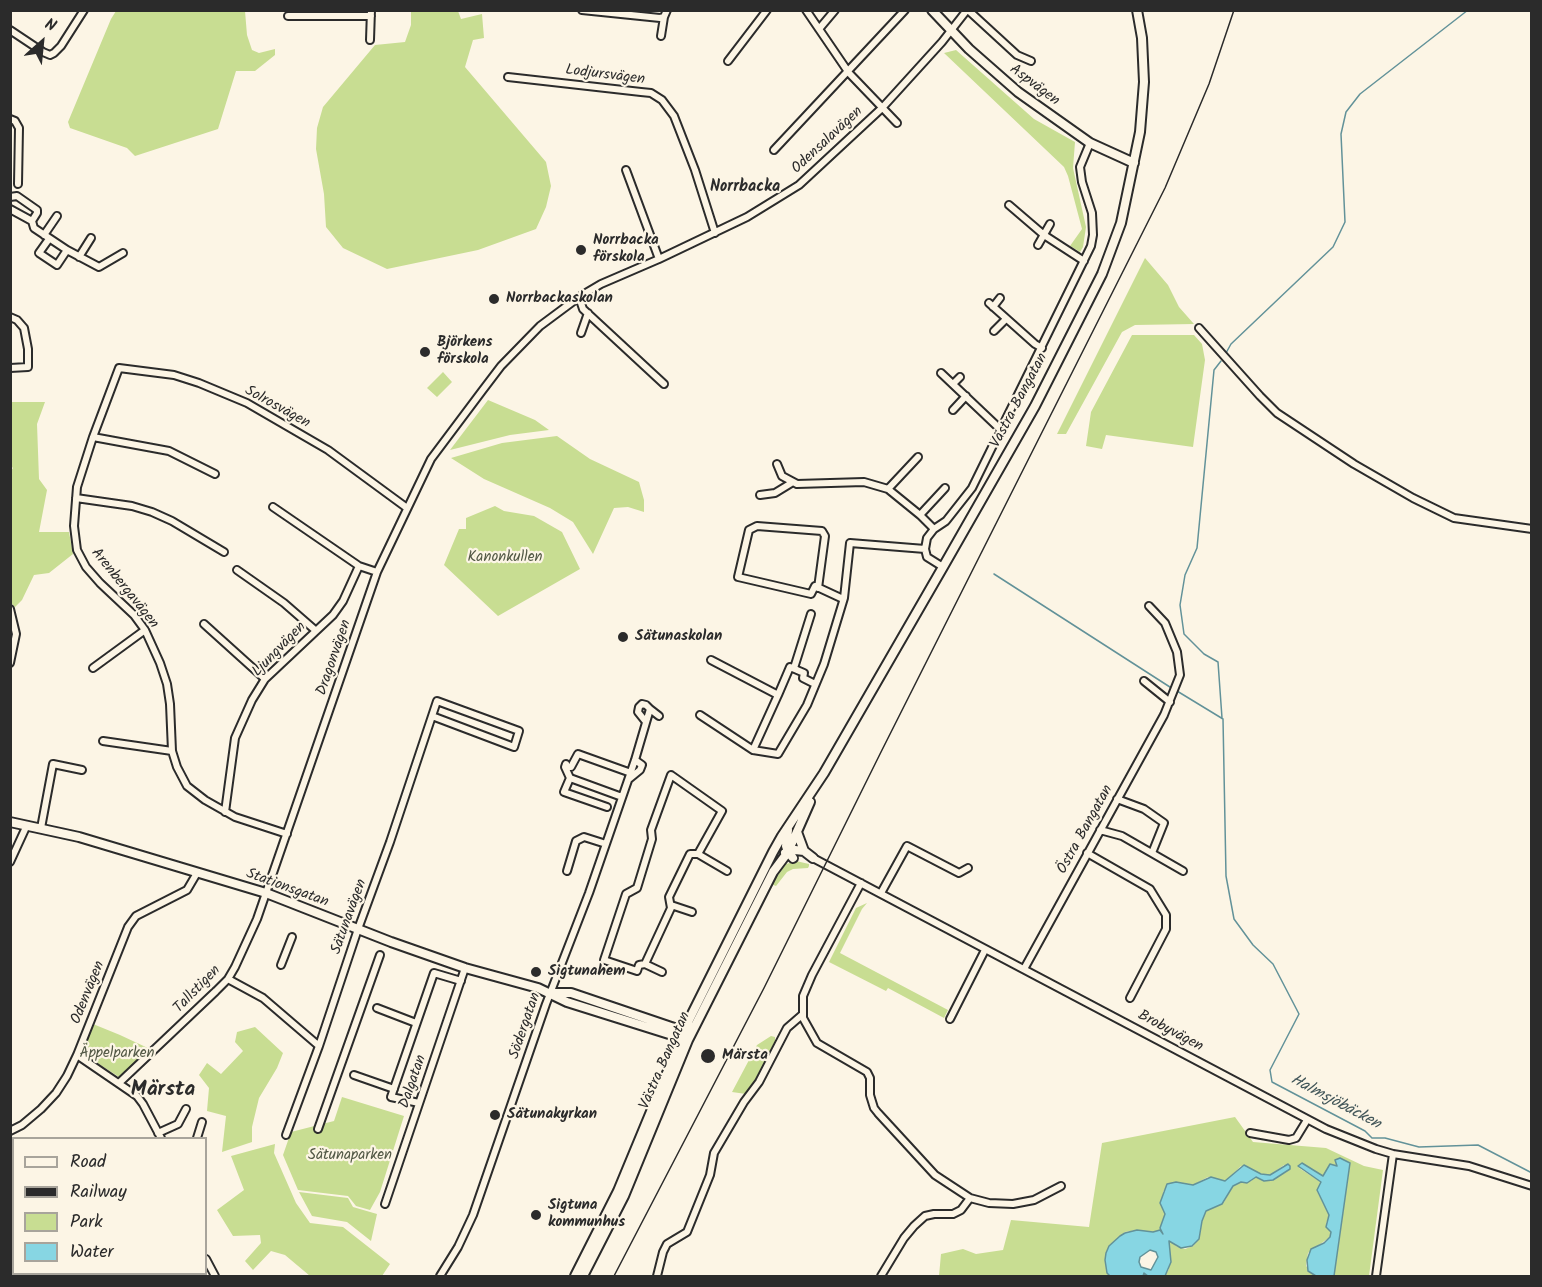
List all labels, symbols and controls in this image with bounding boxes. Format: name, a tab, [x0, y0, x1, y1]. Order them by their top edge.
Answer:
north arrow	[12, 12, 72, 72]
text: N	[40, 12, 61, 39]
street label: Aspvägen	[1005, 61, 1063, 111]
street label: Lodjursvägen	[564, 62, 646, 90]
street label: Odensalavägen	[789, 103, 867, 179]
district label: Norrbacka	[710, 178, 780, 198]
place label: Norrbacka förskola	[593, 232, 659, 267]
marker: Norrbacka förskola	[574, 243, 588, 257]
place label: Norrbackaskolan	[506, 290, 613, 308]
marker: Norrbackaskolan	[487, 292, 501, 306]
place label: Björkens förskola	[437, 334, 492, 369]
marker: Björkens förskola	[418, 345, 432, 359]
street label: Västra Bangatan	[987, 350, 1053, 452]
street label: Solrosvägen	[241, 383, 313, 433]
street label: Arenbergavägen	[86, 545, 162, 633]
park label: Kanonkullen	[467, 549, 543, 567]
street label: Dragonvägen	[314, 618, 356, 698]
street label: Ljungvägen	[249, 619, 311, 681]
place label: Sätunaskolan	[635, 628, 722, 646]
marker: Sätunaskolan	[616, 630, 630, 644]
street label: Östra Bangatan	[1054, 782, 1118, 878]
street label: Stationsgatan	[243, 866, 331, 912]
street label: Sätunavägen	[328, 877, 372, 957]
street label: Odenvägen	[68, 959, 110, 1027]
street label: Tallstigen	[171, 962, 225, 1018]
place label: Sigtunahem	[548, 963, 625, 981]
marker: Sigtunahem	[529, 965, 543, 979]
street label: Södergatan	[506, 990, 546, 1062]
street label: Brobyvägen	[1134, 1007, 1206, 1057]
street label: Västra Bangatan	[636, 1009, 696, 1113]
park label: Äppelparken	[80, 1045, 154, 1063]
marker: Märsta	[699, 1047, 717, 1065]
place label: Märsta	[722, 1047, 768, 1065]
street label: Dalgatan	[396, 1053, 432, 1111]
water label: Halmsjöbäcken	[1287, 1071, 1383, 1135]
district label: Märsta	[131, 1078, 195, 1104]
place label: Sätunakyrkan	[507, 1106, 597, 1124]
marker: Sätunakyrkan	[488, 1108, 502, 1122]
legend	[12, 1137, 207, 1275]
park label: Sätunaparken	[308, 1147, 392, 1165]
text: Road	[70, 1148, 106, 1177]
text: Railway	[70, 1178, 127, 1207]
place label: Sigtuna kommunhus	[548, 1197, 625, 1232]
text: Park	[70, 1208, 103, 1237]
marker: Sigtuna kommunhus	[529, 1208, 543, 1222]
text: Water	[70, 1238, 114, 1267]

